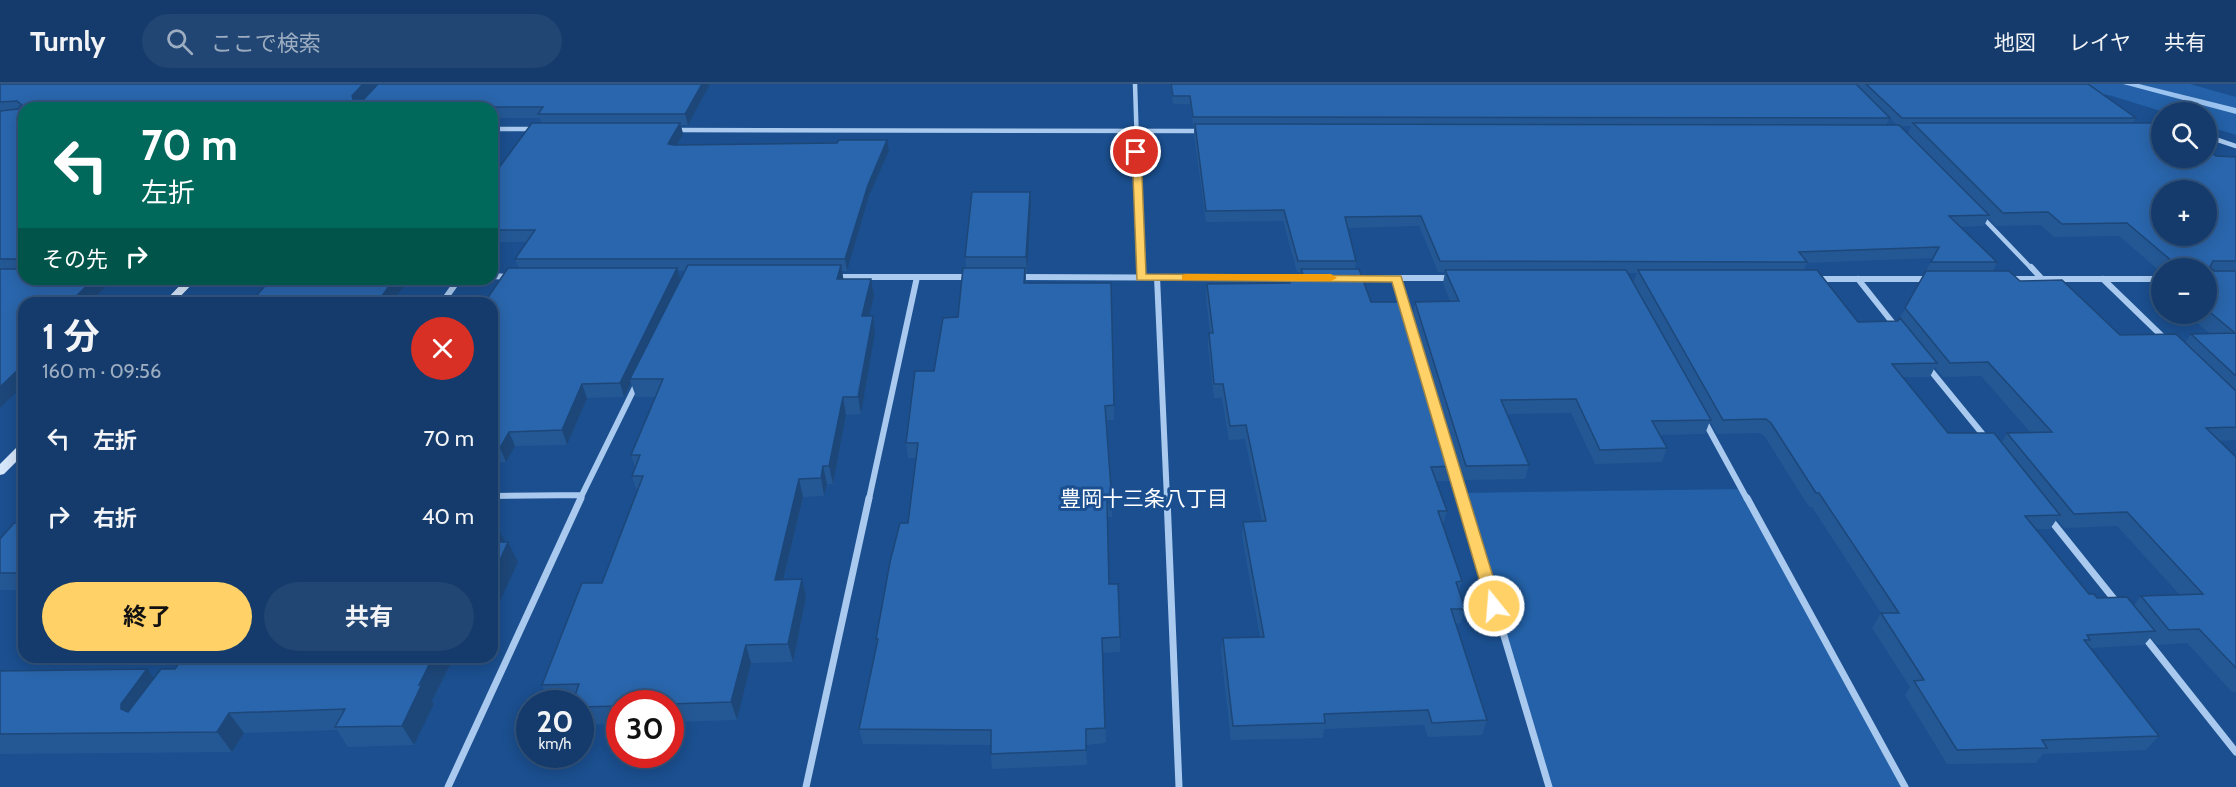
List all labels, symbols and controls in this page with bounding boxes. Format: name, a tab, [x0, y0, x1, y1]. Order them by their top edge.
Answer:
search box	[142, 14, 562, 68]
text: Turnly	[30, 24, 106, 58]
icon: search	[163, 25, 196, 58]
text: ここで検索	[211, 30, 321, 57]
text: 地図	[1994, 30, 2036, 55]
text: レイヤ	[2069, 30, 2131, 55]
text: 共有	[2164, 30, 2206, 55]
map controls	[2151, 102, 2217, 324]
button: search	[2151, 102, 2217, 168]
text: 70 m	[141, 119, 238, 171]
icon: left	[42, 126, 120, 204]
pin	[1110, 126, 1161, 177]
icon: arrive	[1119, 135, 1152, 168]
text: 左折	[141, 176, 195, 209]
button: +	[2151, 180, 2217, 246]
icon: right	[120, 240, 153, 273]
text: その先	[42, 246, 108, 273]
button: −	[2151, 258, 2217, 324]
text: 1 分	[42, 314, 99, 358]
button: close	[411, 317, 474, 380]
text: 160 m · 09:56	[42, 359, 161, 383]
icon: left	[42, 422, 75, 455]
text: 70 m	[424, 425, 474, 452]
text: 左折	[93, 427, 137, 454]
district label: 豊岡十三条八丁目	[1060, 486, 1228, 511]
icon: right	[42, 500, 75, 533]
text: 40 m	[422, 503, 474, 530]
text: 右折	[93, 505, 137, 532]
position arrow	[1462, 574, 1526, 638]
button: 終了	[42, 582, 252, 651]
button: 共有	[264, 582, 474, 651]
speed limit sign: 30	[606, 690, 684, 768]
text: 20	[536, 703, 574, 740]
text: km/h	[539, 735, 571, 753]

